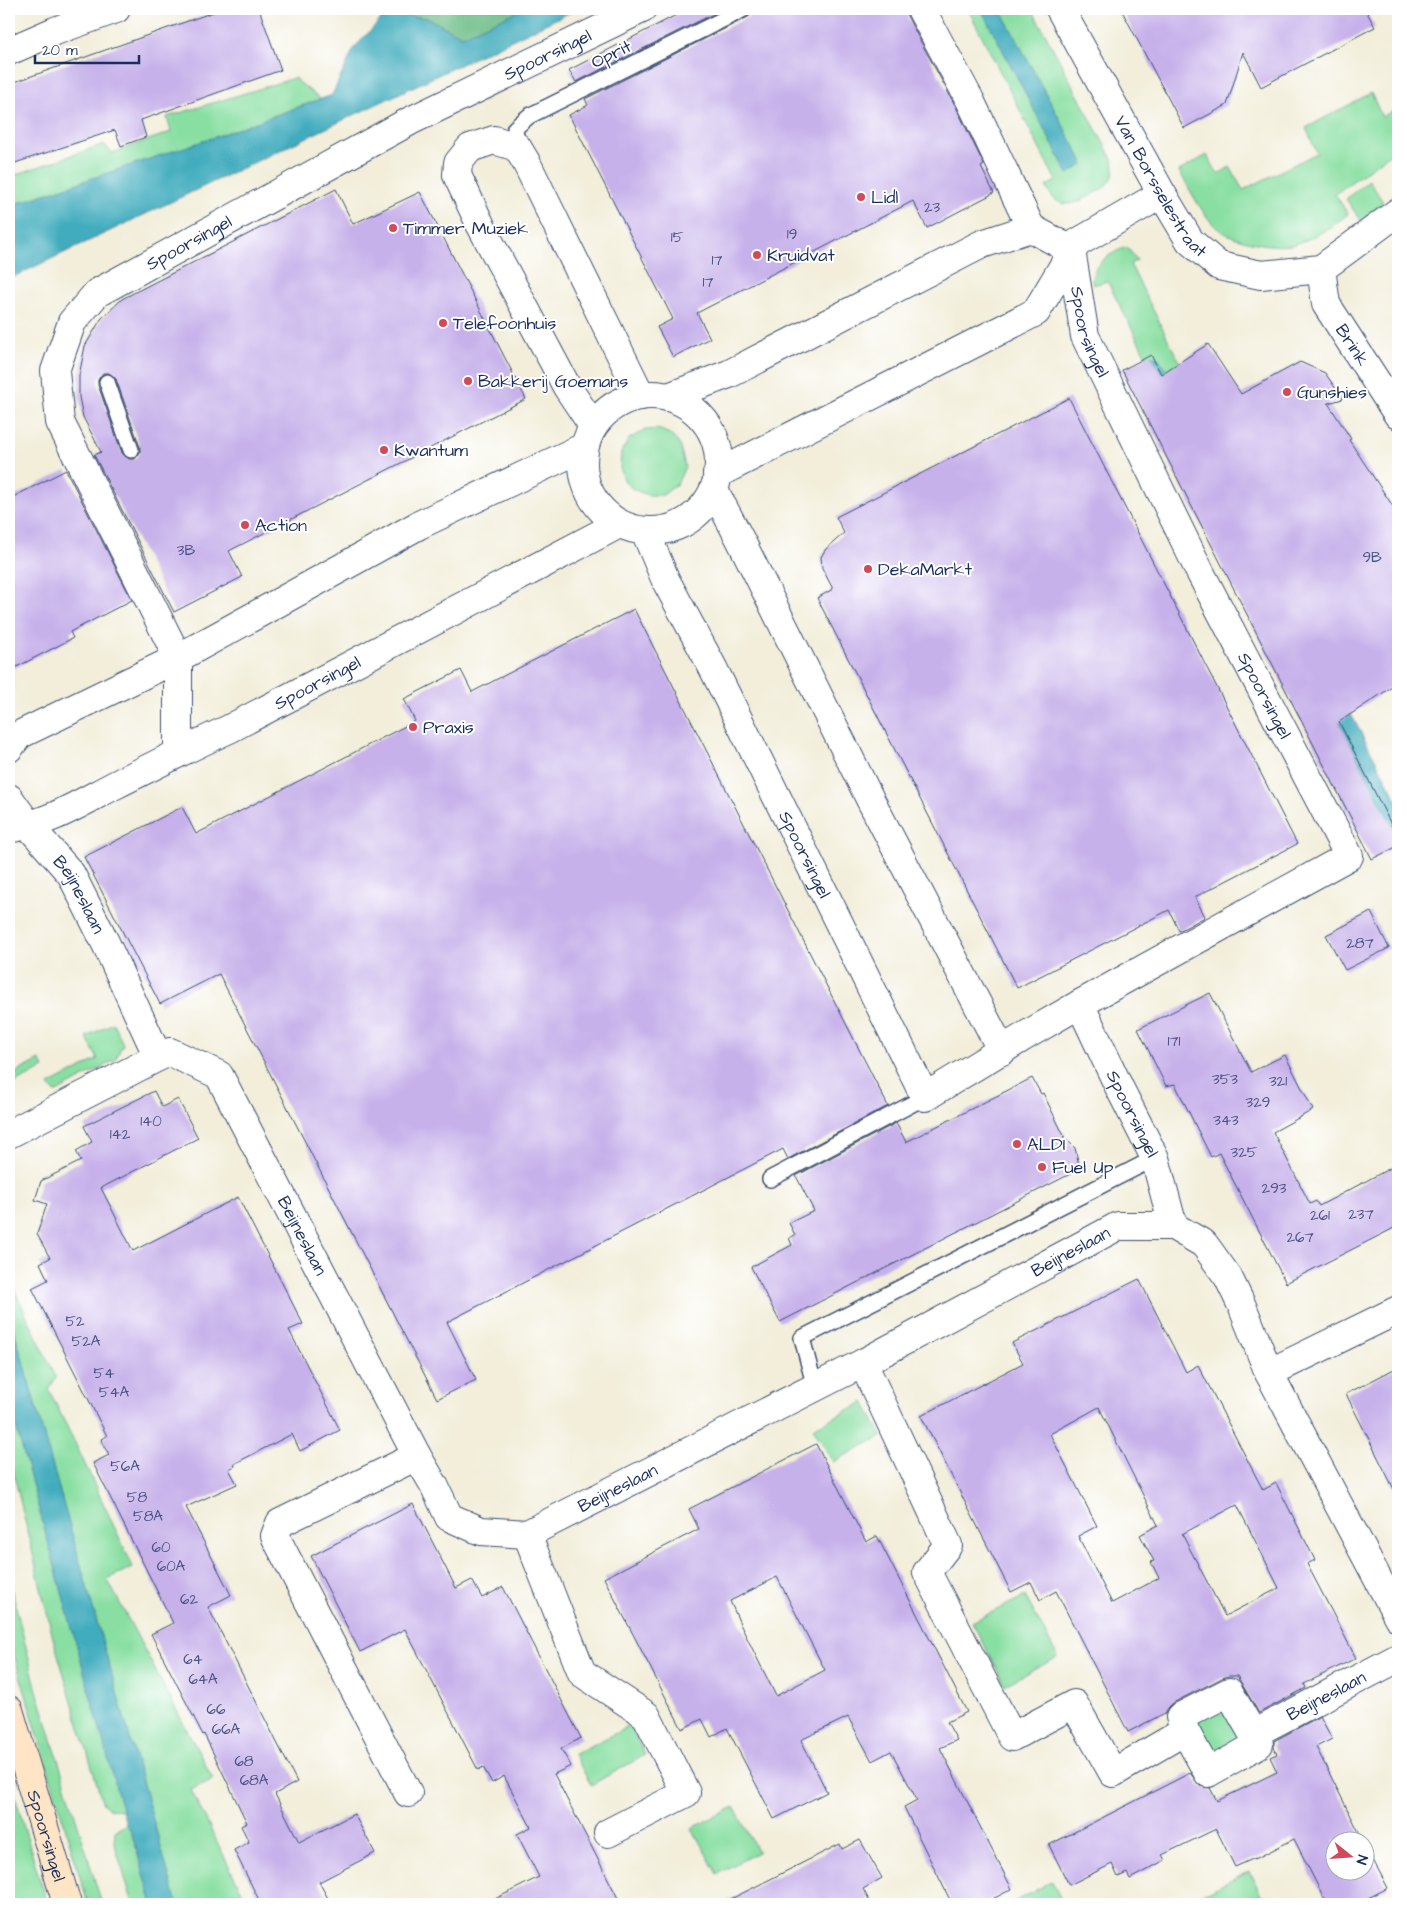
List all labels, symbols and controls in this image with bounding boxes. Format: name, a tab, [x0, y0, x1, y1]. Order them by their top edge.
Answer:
street label: Spoorsingel	[500, 23, 596, 87]
scale bar	[35, 32, 139, 64]
street label: Oprit	[587, 34, 636, 75]
text: 20 m	[42, 40, 78, 61]
street label: Van Borsselestraat	[1108, 111, 1213, 264]
place label: Lidl	[871, 185, 898, 210]
marker: Lidl	[855, 191, 867, 203]
house number: 23	[924, 197, 940, 218]
street label: Spoorsingel	[142, 209, 237, 277]
place label: Timmer Muziek	[403, 216, 528, 241]
marker: Timmer Muziek	[387, 222, 399, 234]
house number: 19	[787, 224, 797, 245]
house number: 15	[671, 227, 684, 248]
place label: Kruidvat	[767, 243, 835, 268]
marker: Kruidvat	[751, 249, 763, 261]
house number: 17	[711, 250, 723, 271]
house number: 17	[702, 272, 714, 293]
street label: Spoorsingel	[1064, 284, 1115, 381]
place label: Telefoonhuis	[453, 311, 556, 336]
marker: Telefoonhuis	[437, 317, 449, 329]
street label: Brink	[1329, 319, 1375, 371]
place label: Bakkerij Goemans	[478, 369, 628, 394]
marker: Bakkerij Goemans	[462, 375, 474, 387]
place label: Gunshies	[1297, 380, 1367, 405]
marker: Gunshies	[1281, 386, 1293, 398]
place label: Kwantum	[394, 438, 468, 463]
marker: Kwantum	[378, 444, 390, 456]
place label: Action	[255, 513, 307, 538]
marker: Action	[239, 519, 251, 531]
house number: 3B	[177, 540, 195, 561]
house number: 9B	[1362, 547, 1382, 568]
place label: DekaMarkt	[878, 557, 973, 582]
marker: DekaMarkt	[862, 563, 874, 575]
street label: Spoorsingel	[1231, 648, 1297, 743]
street label: Spoorsingel	[270, 650, 365, 716]
place label: Praxis	[423, 715, 474, 740]
marker: Praxis	[407, 721, 419, 733]
street label: Spoorsingel	[773, 807, 837, 903]
street label: Beijneslaan	[47, 850, 111, 938]
house number: 287	[1346, 933, 1374, 954]
house number: 171	[1167, 1031, 1181, 1052]
street label: Spoorsingel	[1100, 1066, 1165, 1162]
house number: 353	[1212, 1069, 1238, 1090]
house number: 321	[1269, 1071, 1287, 1092]
house number: 329	[1246, 1092, 1270, 1113]
house number: 343	[1213, 1110, 1239, 1131]
house number: 140	[140, 1111, 162, 1132]
house number: 142	[110, 1124, 131, 1145]
place label: ALDI	[1027, 1132, 1065, 1157]
marker: ALDI	[1011, 1138, 1023, 1150]
house number: 325	[1231, 1142, 1258, 1163]
place label: Fuel Up	[1052, 1155, 1114, 1180]
marker: Fuel Up	[1036, 1161, 1048, 1173]
house number: 293	[1262, 1178, 1287, 1199]
street label: Beijneslaan	[271, 1192, 333, 1280]
house number: 237	[1348, 1204, 1374, 1225]
house number: 261	[1310, 1205, 1330, 1226]
street label: Beijneslaan	[1027, 1220, 1115, 1283]
house number: 267	[1286, 1227, 1314, 1248]
house number: 52	[65, 1311, 85, 1332]
house number: 52A	[72, 1331, 101, 1352]
house number: 54	[94, 1363, 114, 1384]
house number: 54A	[99, 1382, 130, 1403]
house number: 56A	[110, 1456, 140, 1477]
street label: Beijneslaan	[574, 1458, 662, 1519]
house number: 58	[127, 1487, 147, 1508]
house number: 58A	[133, 1506, 163, 1527]
house number: 60	[152, 1537, 171, 1558]
house number: 60A	[157, 1556, 186, 1577]
house number: 62	[180, 1589, 198, 1610]
house number: 64	[183, 1649, 203, 1670]
street label: Beijneslaan	[1282, 1665, 1370, 1727]
house number: 64A	[188, 1669, 218, 1690]
house number: 66	[207, 1699, 226, 1720]
house number: 66A	[212, 1719, 241, 1740]
house number: 68	[234, 1751, 254, 1772]
house number: 68A	[240, 1770, 269, 1791]
street label: Spoorsingel	[21, 1787, 72, 1885]
north arrow	[1324, 1830, 1374, 1880]
text: N	[1351, 1852, 1372, 1867]

